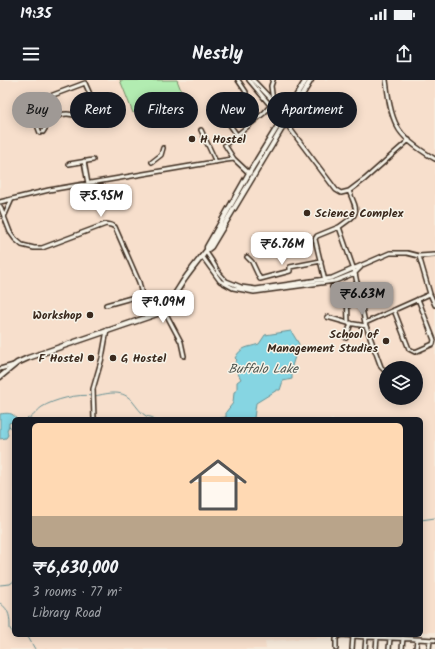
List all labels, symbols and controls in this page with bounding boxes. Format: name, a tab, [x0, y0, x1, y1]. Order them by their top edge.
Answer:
text: 19:35	[20, 2, 52, 26]
text: Nestly	[192, 40, 243, 69]
icon: menu	[20, 43, 42, 65]
icon: share	[393, 43, 415, 65]
chip: Buy	[12, 92, 62, 128]
chip: Rent	[70, 92, 126, 128]
chip: Filters	[134, 92, 198, 128]
chip: New	[206, 92, 259, 128]
chip: Apartment	[267, 92, 357, 128]
place label: H Hostel	[200, 130, 247, 149]
marker: H Hostel	[187, 134, 197, 144]
pin: ₹5.95M	[68, 184, 134, 218]
text: ₹5.95M	[79, 186, 123, 207]
place label: Science Complex	[315, 204, 404, 223]
marker: Science Complex	[302, 208, 312, 218]
pin: ₹6.76M	[249, 232, 315, 266]
text: ₹6.76M	[260, 234, 304, 255]
pin: ₹6.63M	[329, 282, 395, 316]
text: ₹6.63M	[339, 284, 385, 305]
pin: ₹9.09M	[130, 290, 196, 324]
text: ₹9.09M	[141, 292, 185, 313]
place label: Workshop	[33, 306, 83, 325]
marker: Workshop	[85, 310, 95, 320]
place label: School of Management Studies	[267, 325, 380, 358]
marker: School of Management Studies	[381, 336, 391, 346]
place label: F Hostel	[39, 349, 84, 368]
place label: G Hostel	[121, 349, 167, 368]
marker: F Hostel	[86, 353, 96, 363]
marker: G Hostel	[108, 353, 118, 363]
water label: Buffalo Lake	[228, 359, 299, 380]
map controls	[379, 361, 423, 405]
button: layers	[379, 361, 423, 405]
icon: home	[182, 449, 254, 521]
text: ₹6,630,000	[32, 555, 118, 582]
text: 3 rooms · 77 m²	[32, 582, 122, 603]
text: Library Road	[32, 603, 101, 624]

